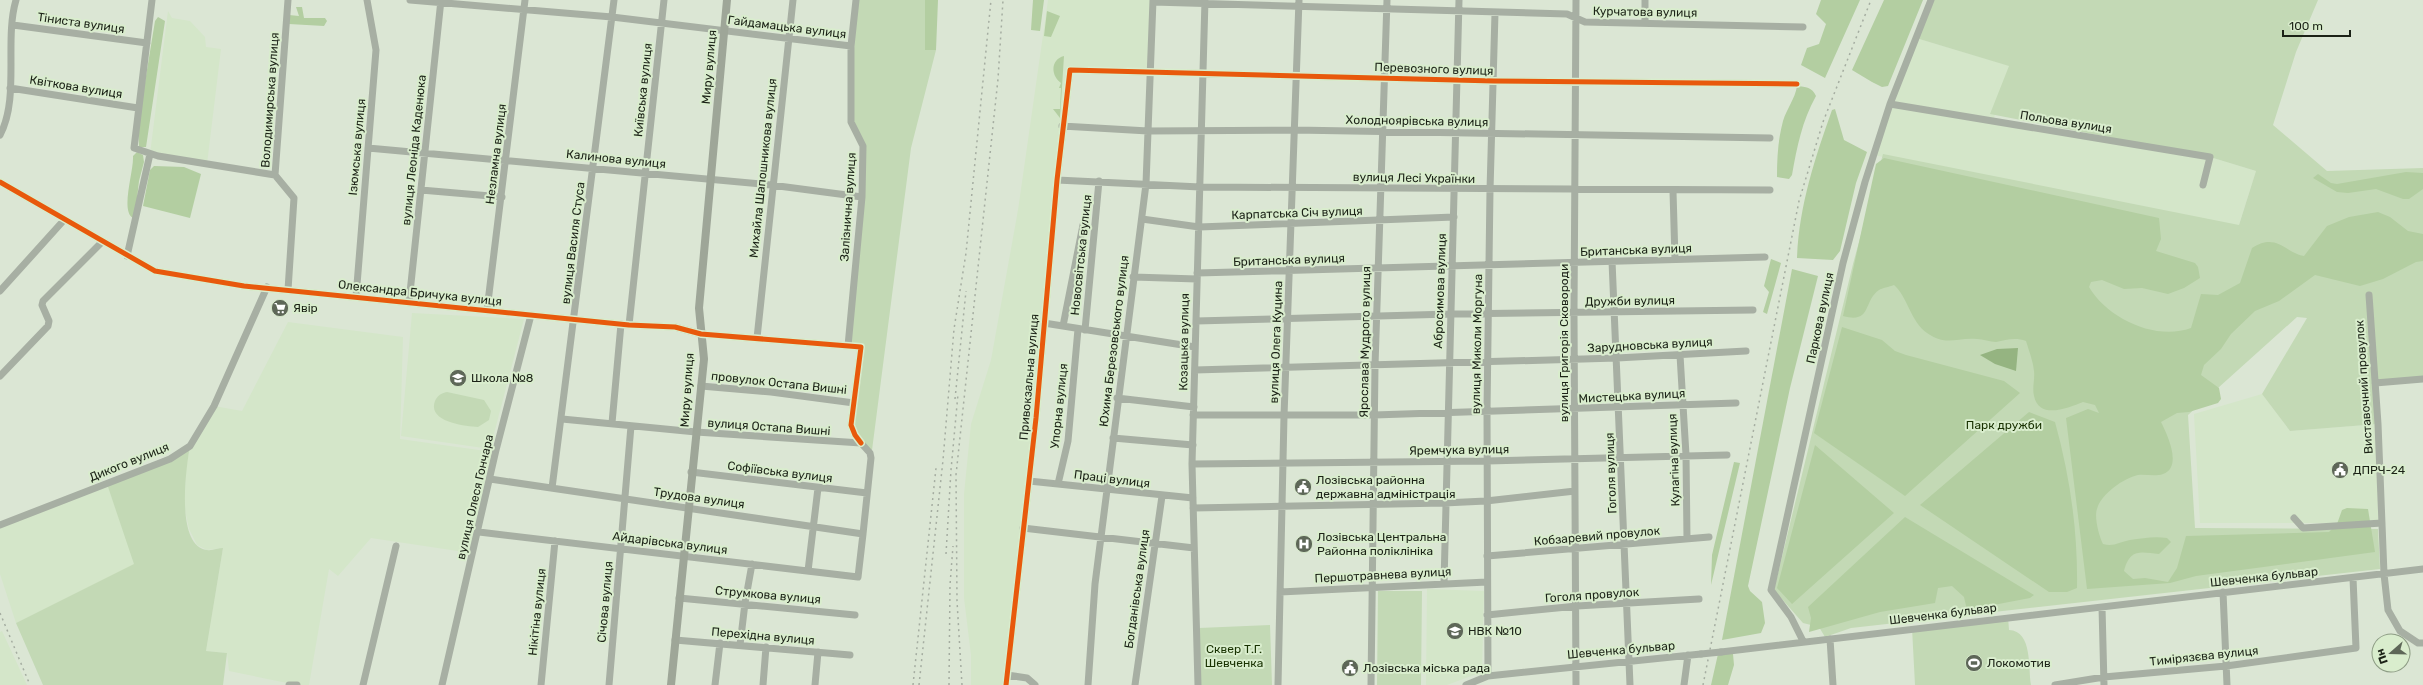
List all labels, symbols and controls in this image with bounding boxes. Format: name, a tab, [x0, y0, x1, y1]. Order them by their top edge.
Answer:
street label: Курчатова вулиця	[1593, 4, 1697, 20]
street label: Тіниста вулиця	[36, 10, 126, 36]
scale bar	[2283, 12, 2350, 38]
street label: Гайдамацька вулиця	[727, 13, 847, 41]
text: 100 m	[2289, 19, 2323, 33]
street label: Миру вулиця	[699, 29, 719, 105]
street label: Володимирська вулиця	[258, 32, 282, 168]
street label: Київська вулиця	[631, 42, 655, 138]
street label: Перевозного вулиця	[1374, 60, 1494, 78]
street label: Квіткова вулиця	[29, 73, 123, 101]
street label: вулиця Леоніда Каденюка	[399, 74, 429, 226]
street label: Михайла Шапошникова вулиця	[747, 78, 779, 258]
street label: Ізюмська вулиця	[346, 98, 368, 196]
street label: Незламна вулиця	[483, 103, 509, 205]
street label: Польова вулиця	[2019, 108, 2113, 136]
street label: Холодноярівська вулиця	[1346, 113, 1488, 129]
street label: Калинова вулиця	[565, 147, 667, 171]
street label: Залізнична вулиця	[837, 152, 859, 262]
street label: вулиця Лесі Українки	[1353, 170, 1475, 186]
street label: вулиця Василя Стуса	[559, 181, 587, 305]
street label: Новосвітська вулиця	[1068, 194, 1094, 316]
street label: Карпатська Січ вулиця	[1231, 204, 1363, 222]
street label: Абросимова вулиця	[1431, 233, 1449, 349]
street label: Британська вулиця	[1580, 241, 1692, 259]
street label: Британська вулиця	[1233, 251, 1345, 269]
street label: Юхима Березовського вулиця	[1097, 254, 1131, 428]
street label: вулиця Григорія Сковороди	[1557, 264, 1571, 422]
street label: Ярослава Мудрого вулиця	[1357, 266, 1373, 418]
street label: Паркова вулиця	[1804, 271, 1836, 365]
street label: вулиця Миколи Моргуна	[1469, 274, 1485, 414]
street label: Олександра Бричука вулиця	[337, 277, 503, 309]
street label: вулиця Олега Куцина	[1267, 280, 1285, 404]
street label: Козацька вулиця	[1176, 293, 1192, 391]
street label: Дружби вулиця	[1585, 293, 1675, 309]
supermarket icon: Явiр	[270, 298, 290, 318]
place label: Явiр	[293, 301, 318, 315]
street label: Привокзальна вулиця	[1016, 313, 1042, 441]
street label: Виставочний провулок	[2352, 319, 2376, 454]
street label: Зарудновська вулиця	[1587, 335, 1713, 355]
street label: Миру вулиця	[677, 352, 697, 428]
street label: Упорна вулиця	[1048, 363, 1070, 449]
school or university icon: Школа №8	[448, 368, 468, 388]
street label: провулок Остапа Вишні	[710, 369, 848, 397]
place label: Школа №8	[471, 371, 533, 385]
street label: Мистецька вулиця	[1578, 386, 1686, 406]
street label: Кулагіна вулиця	[1665, 413, 1683, 507]
street label: вулиця Остапа Вишні	[707, 416, 831, 438]
park label: Парк дружби	[1966, 418, 2042, 432]
street label: Гоголя вулиця	[1603, 432, 1619, 514]
street label: вулиця Олеся Гончара	[454, 433, 496, 561]
street label: Дикого вулиця	[87, 440, 171, 484]
street label: Яремчука вулиця	[1409, 442, 1509, 458]
street label: Софіївська вулиця	[727, 459, 833, 485]
public building icon: ДПРЧ-24	[2330, 460, 2350, 480]
place label: ДПРЧ-24	[2353, 463, 2406, 477]
street label: Праці вулиця	[1073, 467, 1151, 491]
place label: Лозівська районна державна адміністрація	[1316, 473, 1455, 501]
public building icon: Лозівська районна державна адміністрація	[1293, 477, 1313, 497]
street label: Трудова вулиця	[652, 485, 746, 511]
street label: Кобзаревий провулок	[1533, 523, 1661, 548]
street label: Богданівська вулиця	[1122, 528, 1152, 650]
street label: Айдарівська вулиця	[612, 529, 728, 557]
place label: Лозівська Центральна Районна поліклініка	[1317, 530, 1446, 558]
hospital icon: Лозівська Центральна Районна поліклініка	[1294, 534, 1314, 554]
street label: Січова вулиця	[594, 561, 616, 643]
street label: Першотравнева вулиця	[1314, 564, 1452, 586]
street label: Шевченка бульвар	[2209, 564, 2319, 590]
street label: Нікітіна вулиця	[525, 568, 549, 656]
street label: Струмкова вулиця	[714, 583, 822, 607]
street label: Гоголя провулок	[1544, 585, 1640, 605]
street label: Шевченка бульвар	[1888, 600, 1998, 628]
school or university icon: НВК №10	[1445, 621, 1465, 641]
place label: НВК №10	[1468, 624, 1522, 638]
street label: Перехідна вулиця	[711, 625, 815, 647]
north arrow	[2371, 633, 2411, 673]
street label: Шевченка бульвар	[1566, 638, 1676, 662]
park label: Сквер Т.Г. Шевченка	[1205, 642, 1263, 670]
street label: Тимірязєва вулиця	[2149, 643, 2259, 669]
text: Пн	[2373, 647, 2391, 666]
sports icon: Локомотив	[1964, 653, 1984, 673]
place label: Локомотив	[1987, 656, 2051, 670]
public building icon: Лозівська міська рада	[1340, 658, 1360, 678]
place label: Лозівська міська рада	[1363, 661, 1490, 675]

